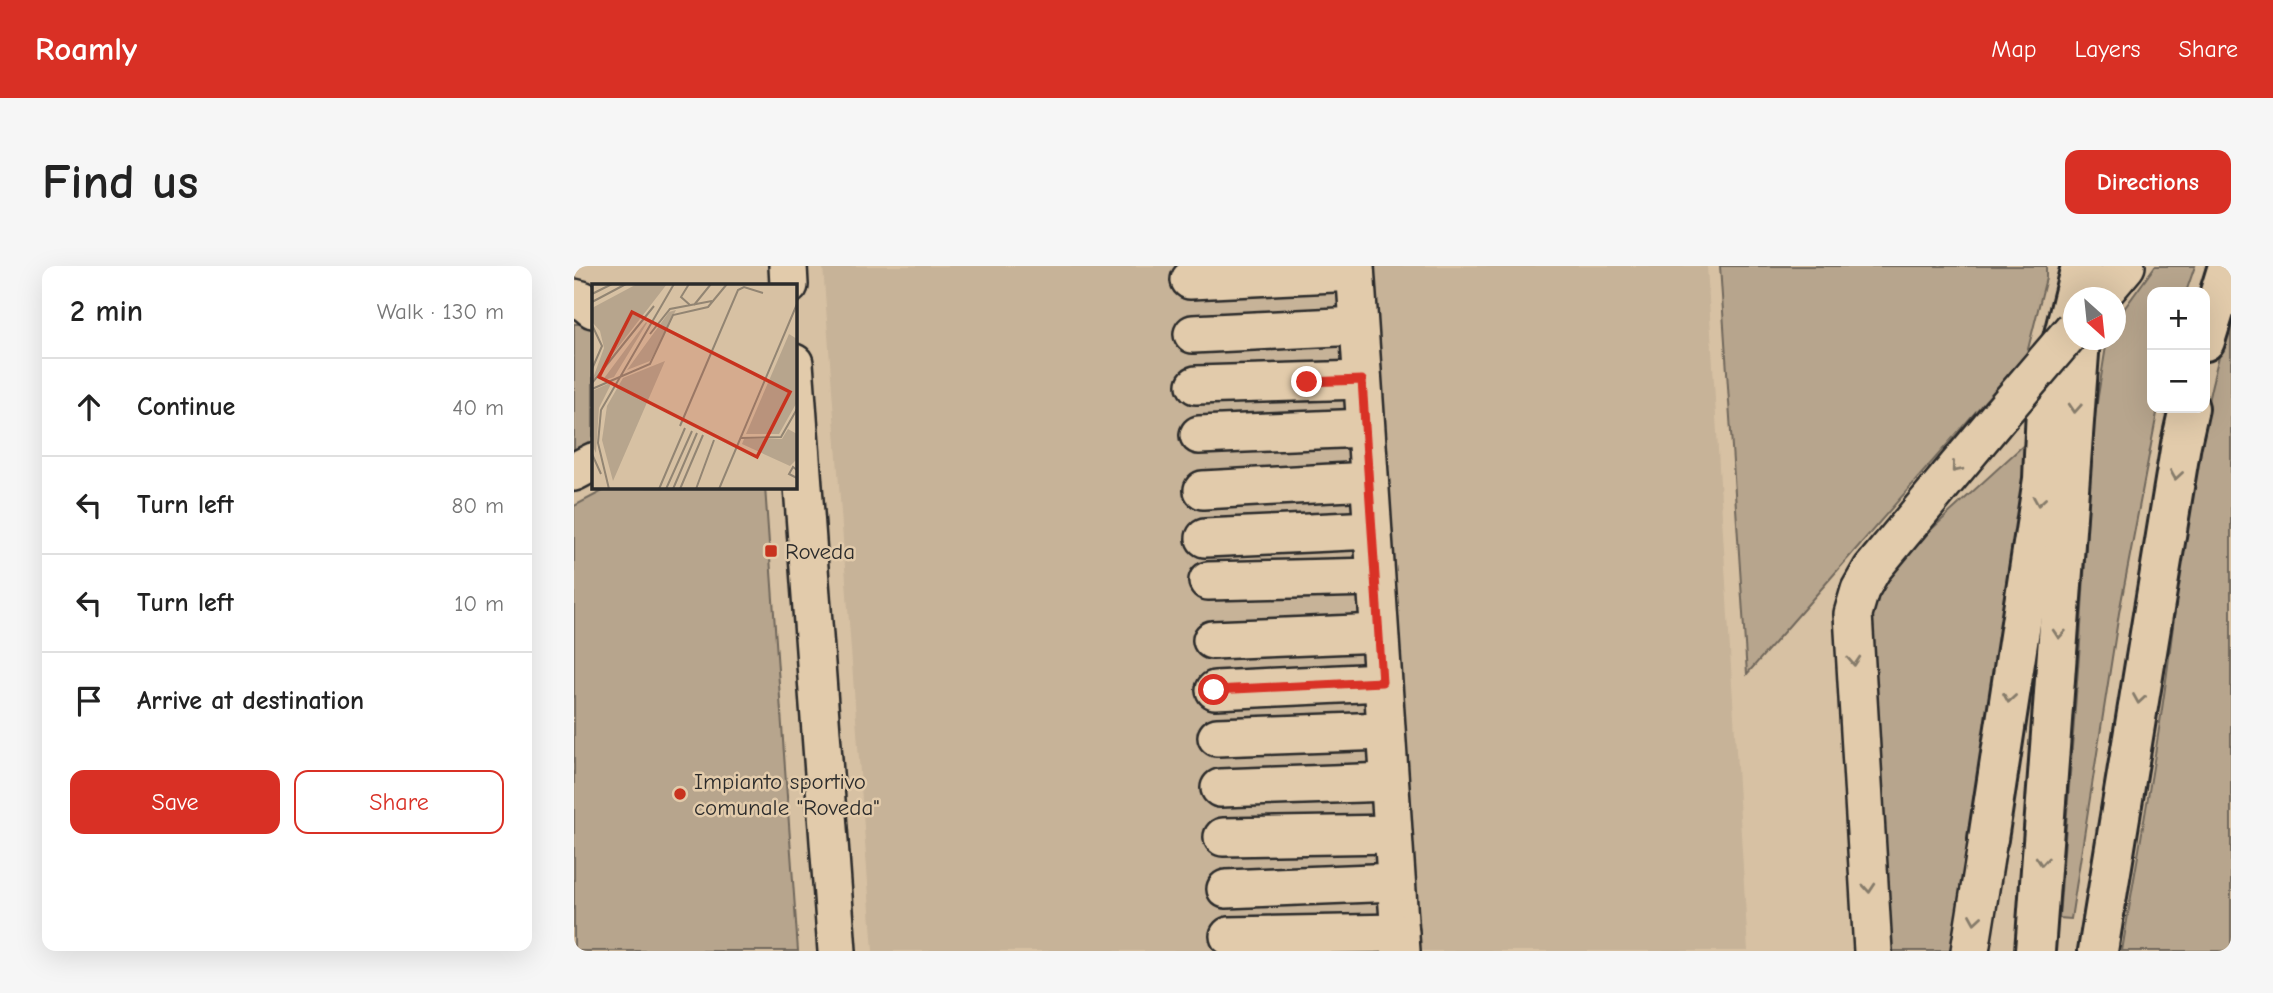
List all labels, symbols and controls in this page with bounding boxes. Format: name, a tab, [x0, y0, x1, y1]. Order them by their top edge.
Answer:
text: Roamly	[35, 30, 137, 68]
text: Map	[1991, 35, 2037, 63]
text: Layers	[2075, 35, 2140, 63]
text: Share	[2178, 35, 2238, 63]
button: Directions	[2065, 150, 2231, 214]
text: Find us	[42, 154, 198, 210]
inset map	[592, 284, 796, 488]
north arrow	[2063, 287, 2126, 350]
map controls	[2147, 287, 2210, 413]
button: +	[2147, 287, 2210, 350]
text: 2 min	[70, 294, 143, 329]
text: Walk · 130 m	[377, 298, 504, 325]
button: −	[2147, 350, 2210, 413]
route end	[1291, 366, 1322, 397]
icon: ahead	[70, 388, 108, 426]
text: Continue	[137, 392, 235, 422]
text: 40 m	[452, 394, 504, 421]
one-way arrow	[2068, 402, 2083, 413]
one-way arrow	[1952, 459, 1964, 472]
one-way arrow	[2169, 469, 2184, 481]
icon: left	[70, 486, 108, 524]
text: Turn left	[137, 490, 234, 520]
text: 80 m	[451, 492, 504, 519]
one-way arrow	[2032, 495, 2047, 507]
place label: Roveda	[785, 538, 855, 565]
marker: Roveda	[763, 543, 779, 559]
icon: left	[70, 584, 108, 622]
text: Turn left	[137, 588, 234, 618]
text: 10 m	[454, 590, 504, 617]
one-way arrow	[2052, 629, 2067, 640]
one-way arrow	[1847, 655, 1862, 666]
route start	[1198, 674, 1229, 705]
icon: arrive	[70, 682, 108, 720]
text: Arrive at destination	[137, 686, 364, 716]
one-way arrow	[2002, 693, 2017, 704]
one-way arrow	[2132, 693, 2147, 705]
place label: Impianto sportivo comunale "Roveda"	[694, 768, 880, 821]
button: Save	[70, 770, 280, 834]
button: Share	[294, 770, 504, 834]
marker: Impianto sportivo comunale "Roveda"	[672, 786, 688, 802]
one-way arrow	[2035, 856, 2050, 867]
one-way arrow	[1861, 882, 1876, 893]
one-way arrow	[1968, 913, 1983, 925]

